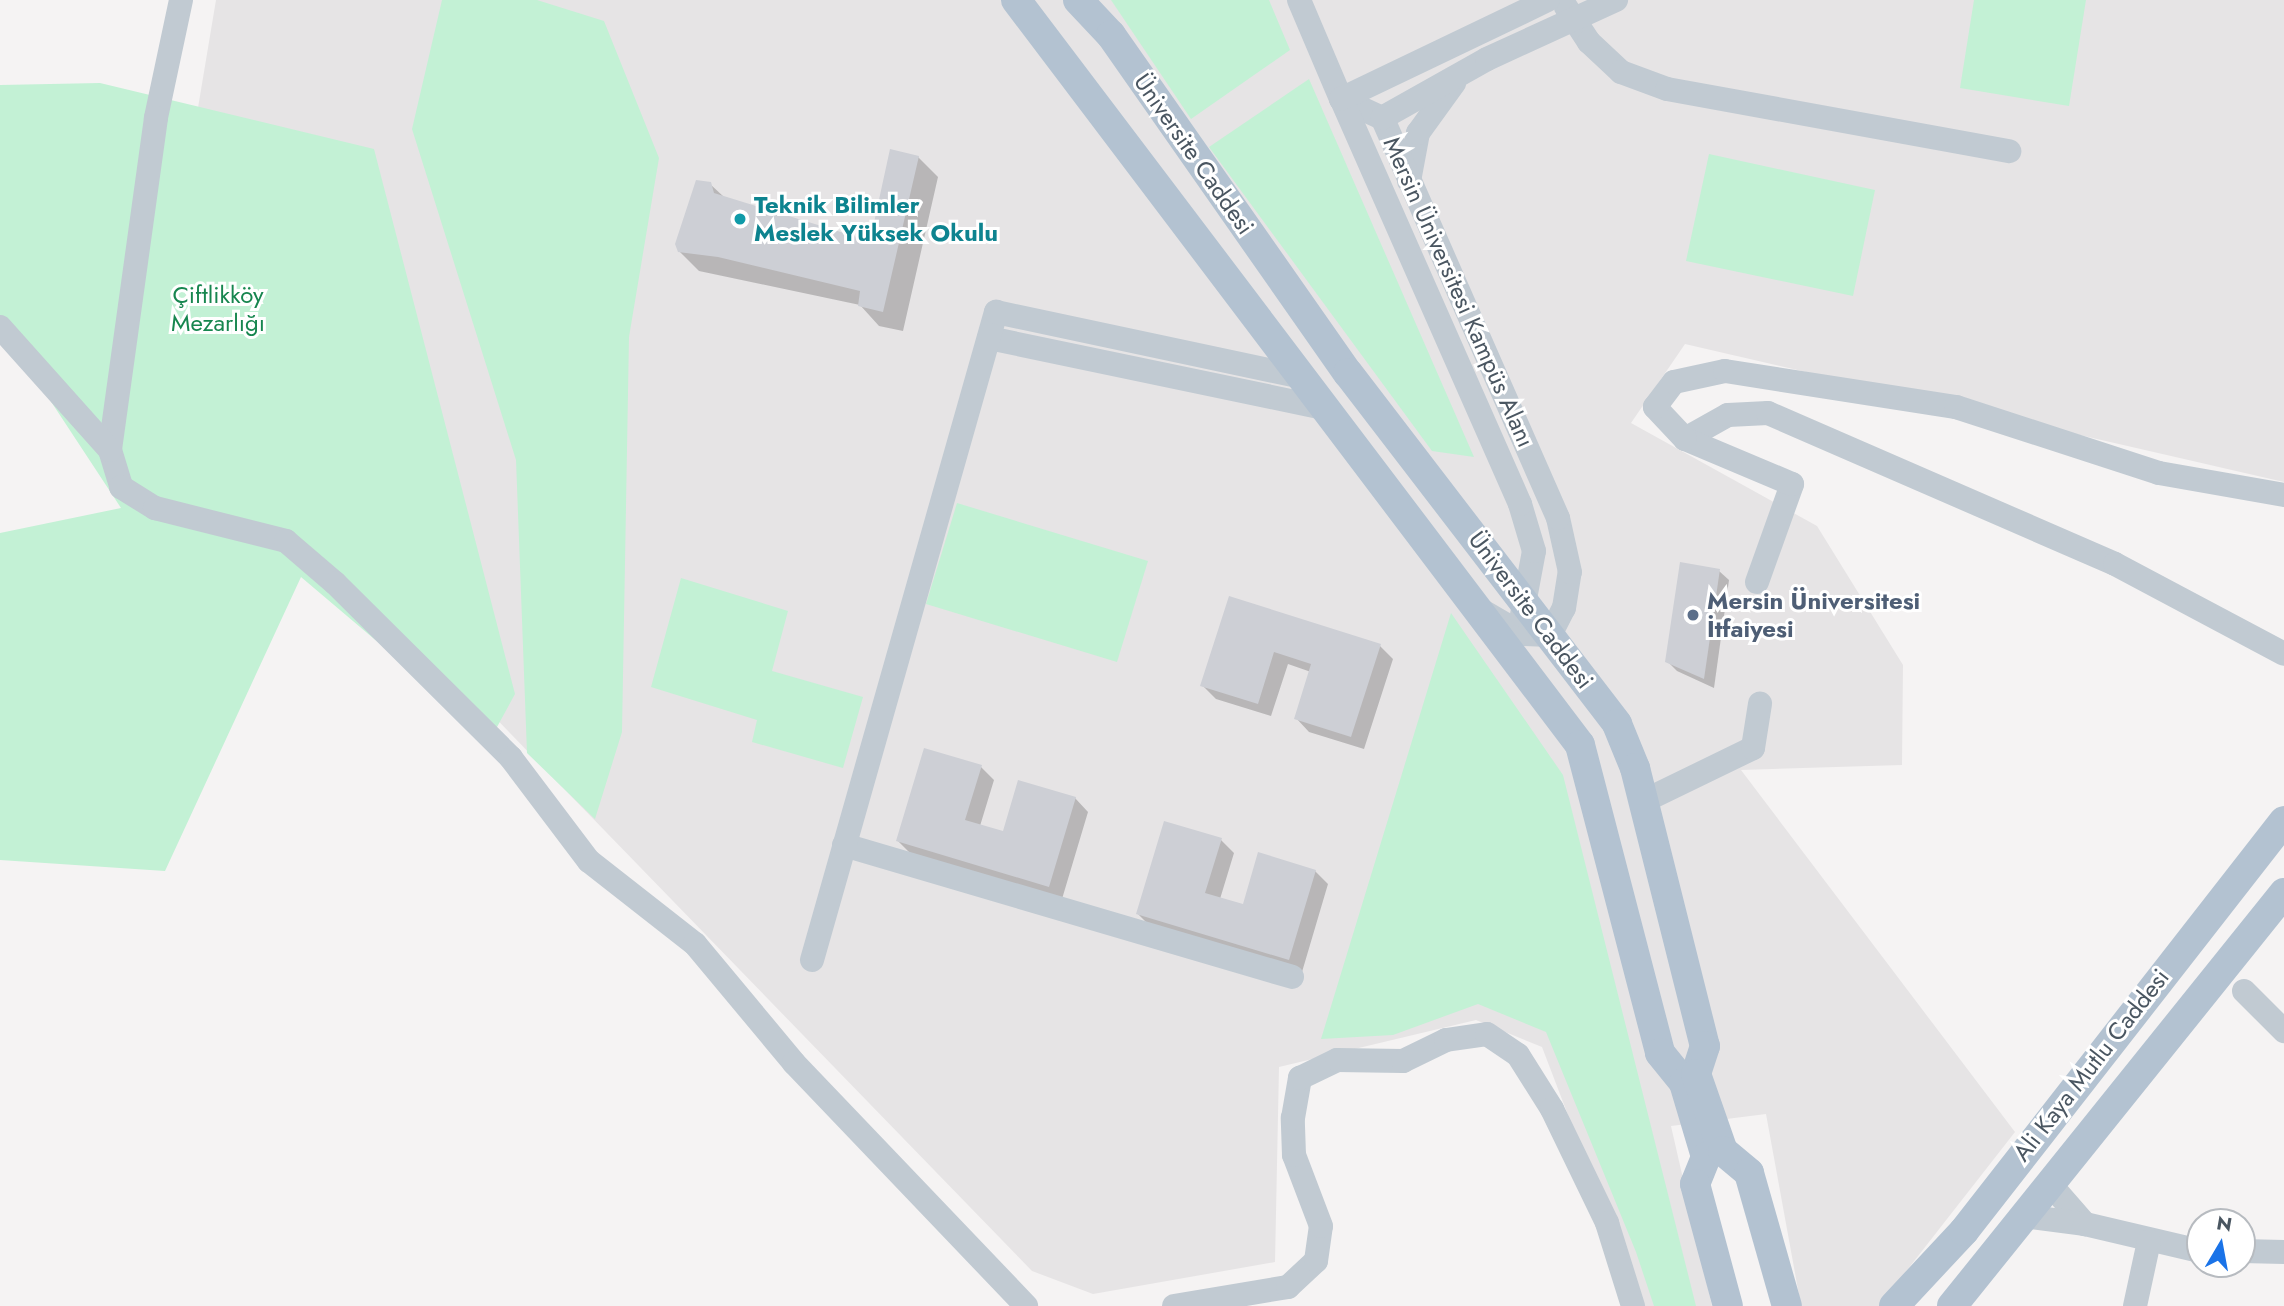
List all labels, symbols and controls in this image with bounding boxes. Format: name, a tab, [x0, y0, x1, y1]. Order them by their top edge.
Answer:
street label: Üniversite Caddesi	[1128, 68, 1260, 240]
street label: Mersin Üniversitesi Kampüs Alanı	[1377, 133, 1541, 451]
place label: Teknik Bilimler Meslek Yüksek Okulu	[754, 191, 998, 247]
marker: Teknik Bilimler Meslek Yüksek Okulu	[732, 211, 748, 227]
park label: Çiftlikköy Mezarlığı	[171, 281, 265, 337]
street label: Üniversite Caddesi	[1462, 526, 1600, 694]
place label: Mersin Üniversitesi İtfaiyesi	[1707, 587, 1920, 643]
marker: Mersin Üniversitesi İtfaiyesi	[1685, 607, 1701, 623]
street label: Ali Kaya Mutlu Caddesi	[2007, 963, 2175, 1167]
north arrow	[2186, 1208, 2256, 1278]
text: N	[2215, 1209, 2234, 1238]

